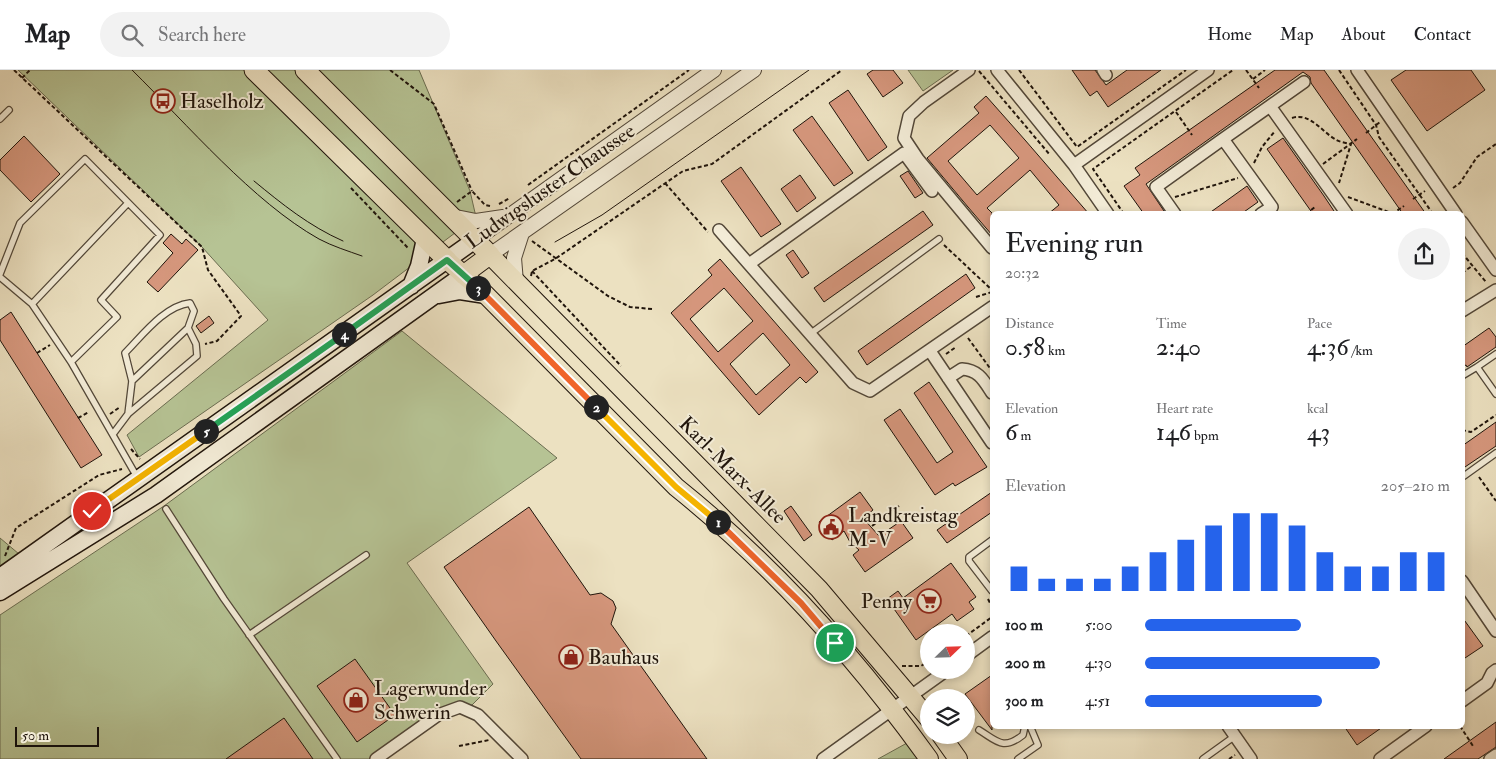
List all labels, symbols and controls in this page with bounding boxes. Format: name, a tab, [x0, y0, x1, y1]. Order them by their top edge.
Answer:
search box	[100, 12, 450, 57]
text: Map	[25, 19, 70, 50]
icon: search	[118, 21, 146, 49]
text: Search here	[158, 23, 246, 47]
text: Home	[1207, 23, 1252, 46]
text: Map	[1280, 23, 1314, 46]
text: About	[1342, 23, 1386, 46]
text: Contact	[1414, 23, 1471, 46]
bus stop icon: Haselholz	[150, 88, 176, 114]
place label: Haselholz	[180, 88, 264, 115]
street label: Ludwigsluster Chaussee	[460, 117, 641, 255]
text: Evening run	[1005, 226, 1143, 261]
button: share	[1398, 228, 1450, 280]
text: 20:32	[1005, 263, 1040, 283]
pin: 3	[466, 276, 490, 300]
text: 3	[476, 280, 481, 297]
text: Distance	[1005, 315, 1054, 332]
text: Time	[1156, 315, 1187, 332]
text: Pace	[1307, 315, 1332, 332]
pin: 4	[332, 322, 356, 346]
text: 4	[341, 326, 348, 343]
text: 0.58	[1005, 332, 1045, 363]
text: 2:40	[1156, 332, 1201, 363]
text: 4:36	[1307, 332, 1349, 363]
text: km	[1045, 342, 1065, 359]
text: /km	[1349, 342, 1373, 359]
pin: 2	[584, 394, 608, 420]
text: 2	[593, 399, 600, 416]
text: Elevation	[1005, 400, 1058, 417]
text: Heart rate	[1156, 400, 1213, 417]
text: kcal	[1307, 400, 1328, 417]
street label: Karl-Marx-Allee	[673, 411, 792, 530]
text: 6	[1005, 417, 1018, 448]
text: 146	[1156, 417, 1191, 448]
text: 43	[1307, 417, 1330, 448]
pin: 5	[194, 418, 218, 444]
text: 5	[203, 423, 210, 440]
text: m	[1018, 427, 1031, 444]
text: bpm	[1191, 427, 1219, 444]
text: Elevation	[1005, 476, 1066, 496]
text: 205–210 m	[1381, 476, 1450, 496]
pin	[71, 490, 113, 532]
icon: check	[78, 497, 106, 525]
place label: Landkreistag M-V	[848, 502, 959, 553]
pin: 1	[706, 510, 730, 534]
text: 1	[716, 514, 721, 531]
public building icon: Landkreistag M-V	[818, 514, 844, 540]
place label: Penny	[861, 588, 913, 615]
supermarket icon: Penny	[916, 588, 942, 614]
text: 100 m	[1005, 615, 1043, 635]
text: 5:00	[1085, 615, 1112, 635]
pin	[814, 622, 856, 664]
north arrow	[920, 624, 975, 679]
map controls	[920, 624, 975, 744]
icon: arrive	[821, 629, 849, 657]
shop icon: Bauhaus	[558, 644, 584, 670]
place label: Bauhaus	[588, 644, 659, 671]
text: 200 m	[1005, 653, 1045, 673]
text: 4:30	[1085, 653, 1112, 673]
place label: Lagerwunder Schwerin	[374, 675, 486, 726]
shop icon: Lagerwunder Schwerin	[343, 687, 369, 713]
button: layers	[920, 689, 975, 744]
text: 300 m	[1005, 691, 1043, 711]
text: 4:51	[1085, 691, 1110, 711]
scale bar	[15, 724, 99, 747]
text: 50 m	[22, 727, 49, 744]

